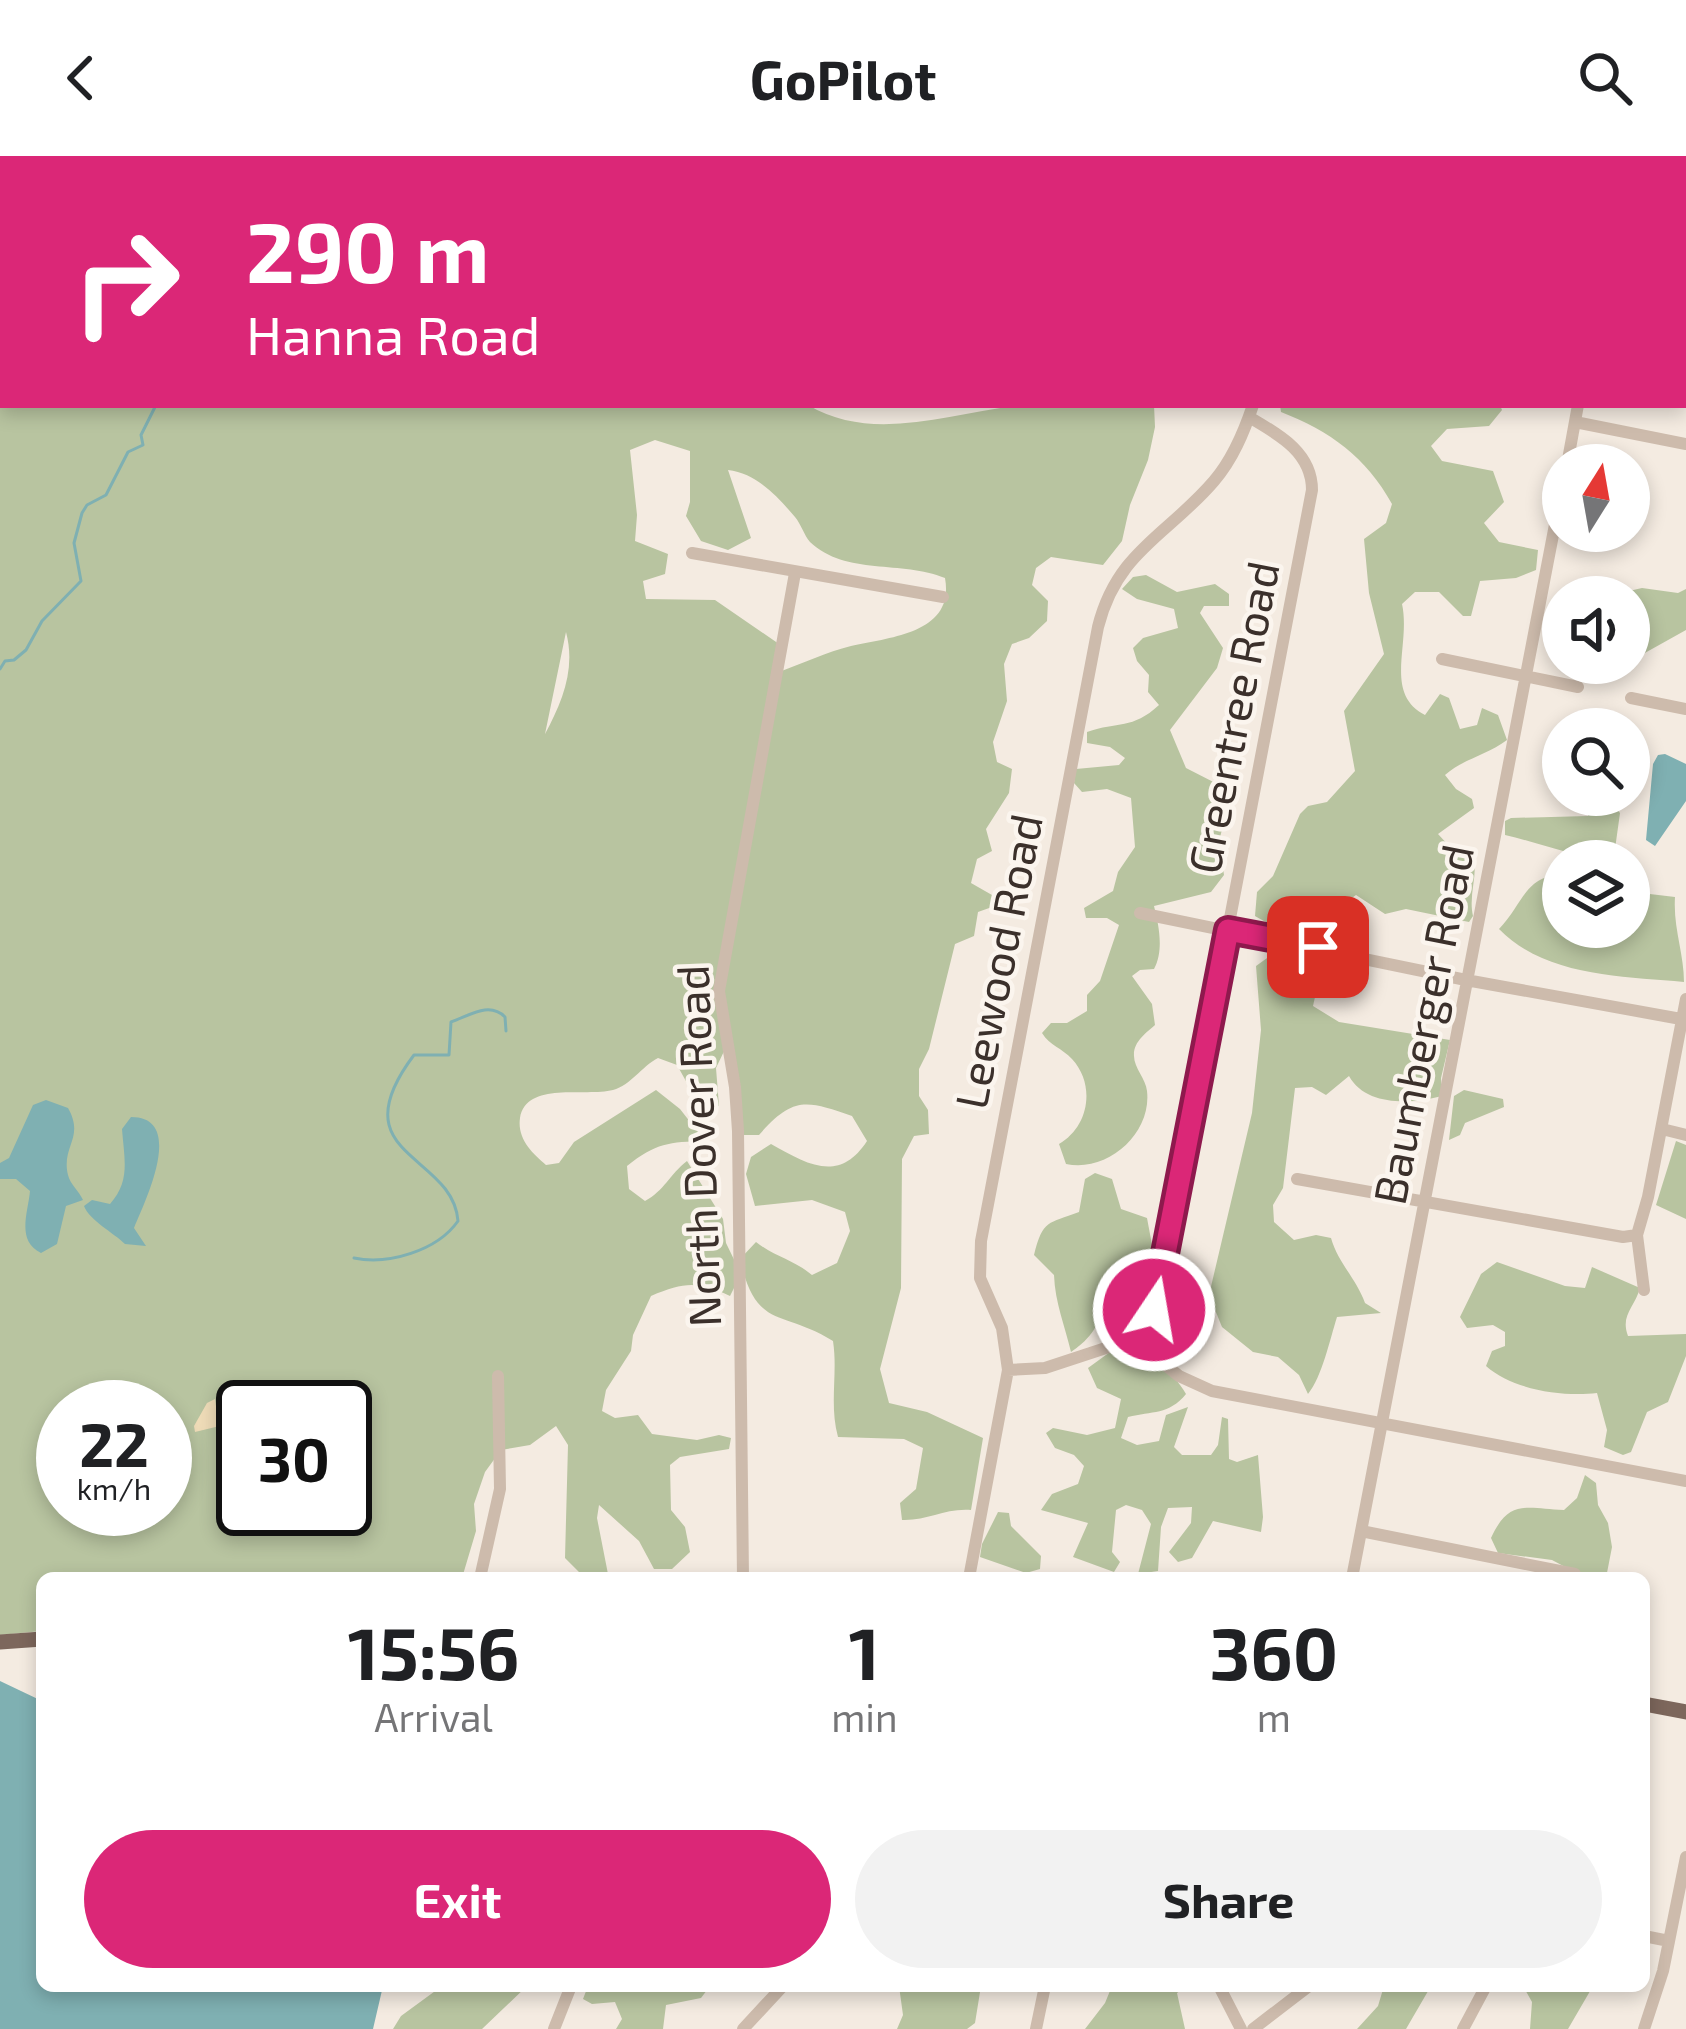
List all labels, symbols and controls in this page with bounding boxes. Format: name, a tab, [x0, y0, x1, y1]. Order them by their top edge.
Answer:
icon: back	[48, 45, 114, 111]
icon: search	[1572, 45, 1638, 111]
text: GoPilot	[750, 46, 936, 111]
text: 290 m	[246, 199, 490, 300]
icon: right	[48, 204, 204, 360]
text: Hanna Road	[246, 301, 541, 366]
north arrow	[1542, 444, 1650, 552]
map controls	[1542, 444, 1650, 948]
street label: Greentree Road	[1175, 556, 1289, 878]
button: sound	[1542, 576, 1650, 684]
button: search	[1542, 708, 1650, 816]
street label: Leewood Road	[942, 809, 1052, 1113]
street label: Baumberger Road	[1361, 840, 1483, 1208]
button: layers	[1542, 840, 1650, 948]
pin	[1267, 896, 1369, 998]
icon: arrive	[1285, 914, 1351, 980]
street label: North Dover Road	[664, 964, 730, 1328]
position arrow	[1091, 1247, 1217, 1373]
speed limit sign: 30	[216, 1380, 372, 1536]
text: 22	[79, 1407, 149, 1479]
text: km/h	[77, 1470, 151, 1506]
text: 15:56	[348, 1608, 519, 1694]
text: 1	[849, 1608, 880, 1694]
text: 360	[1209, 1608, 1338, 1694]
text: Arrival	[374, 1693, 493, 1740]
text: min	[831, 1693, 898, 1740]
text: m	[1257, 1693, 1291, 1740]
button: Exit	[84, 1830, 831, 1968]
button: Share	[855, 1830, 1602, 1968]

